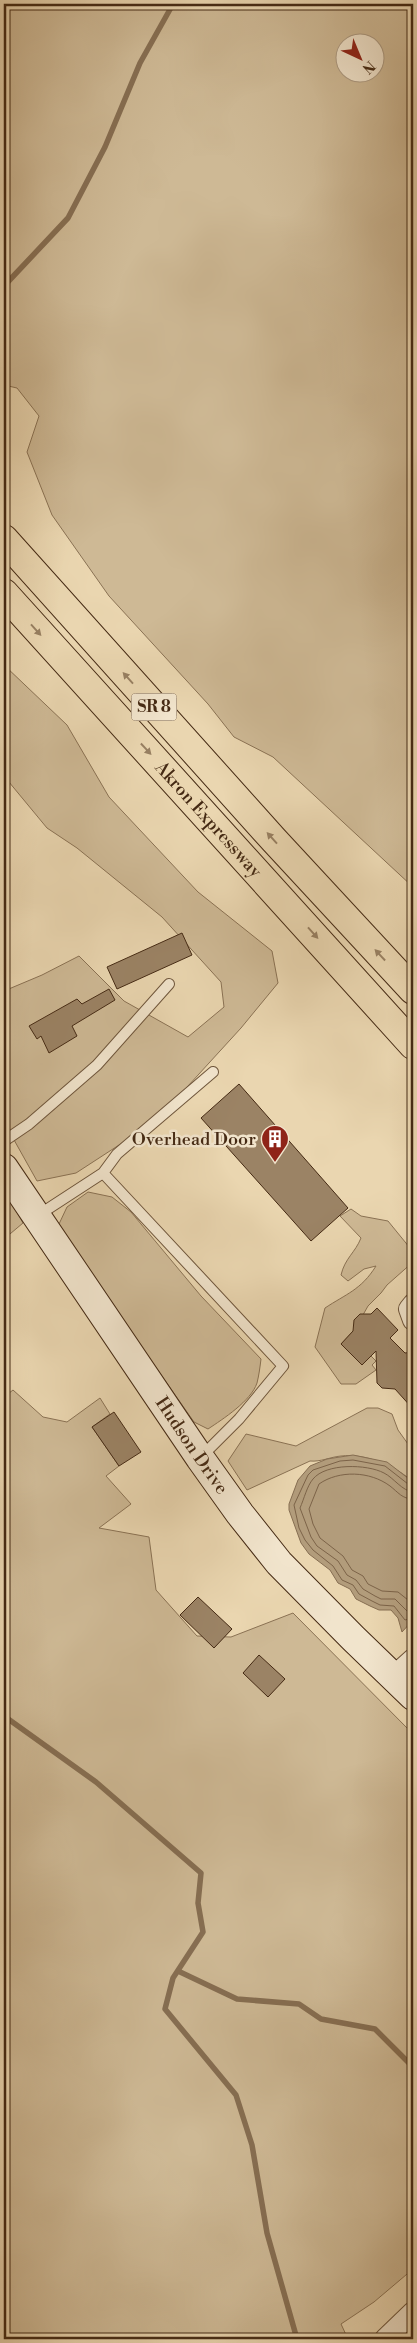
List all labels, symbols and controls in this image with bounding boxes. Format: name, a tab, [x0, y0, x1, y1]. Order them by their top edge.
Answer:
north arrow	[334, 32, 384, 82]
text: N	[358, 56, 379, 77]
one-way arrow	[30, 623, 42, 635]
one-way arrow	[122, 673, 134, 685]
road number: SR 8	[132, 694, 176, 720]
one-way arrow	[140, 743, 152, 755]
street label: Akron Expressway	[149, 755, 267, 882]
one-way arrow	[266, 833, 278, 845]
one-way arrow	[307, 927, 319, 939]
one-way arrow	[374, 949, 386, 961]
building icon: Overhead Door	[260, 1124, 290, 1163]
place label: Overhead Door	[132, 1128, 256, 1151]
street label: Hudson Drive	[150, 1392, 234, 1499]

